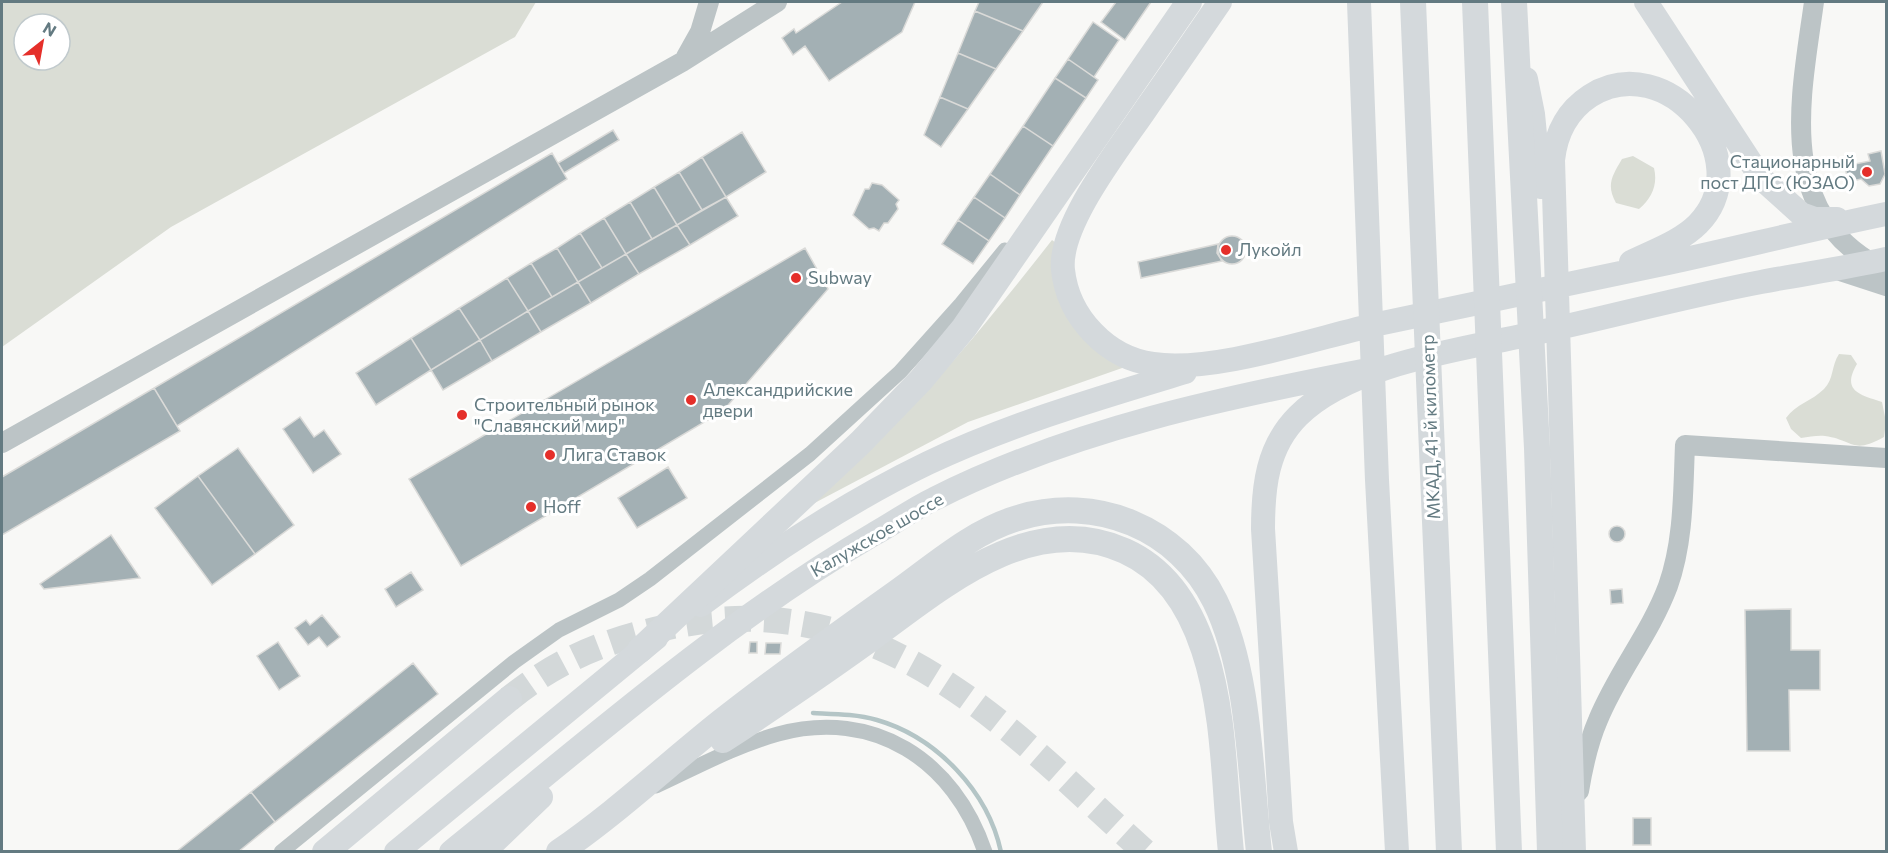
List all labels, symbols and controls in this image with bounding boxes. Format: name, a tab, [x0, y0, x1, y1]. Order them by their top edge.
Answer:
north arrow	[12, 12, 72, 72]
text: N	[40, 17, 60, 40]
place label: Стационарный пост ДПС (ЮЗАО)	[1700, 150, 1855, 193]
marker: Стационарный пост ДПС (ЮЗАО)	[1860, 165, 1874, 179]
place label: Лукойл	[1238, 238, 1302, 260]
marker: Лукойл	[1219, 243, 1233, 257]
place label: Subway	[808, 266, 872, 288]
marker: Subway	[789, 271, 803, 285]
street label: МКАД, 41-й километр	[1416, 334, 1444, 520]
place label: Александрийские двери	[703, 378, 853, 421]
place label: Строительный рынок "Славянский мир"	[474, 393, 655, 436]
marker: Александрийские двери	[684, 393, 698, 407]
marker: Строительный рынок "Славянский мир"	[455, 408, 469, 422]
place label: Лига Ставок	[562, 443, 667, 465]
marker: Лига Ставок	[543, 448, 557, 462]
street label: Калужское шоссе	[806, 487, 947, 581]
place label: Hoff	[543, 495, 581, 517]
marker: Hoff	[524, 500, 538, 514]

